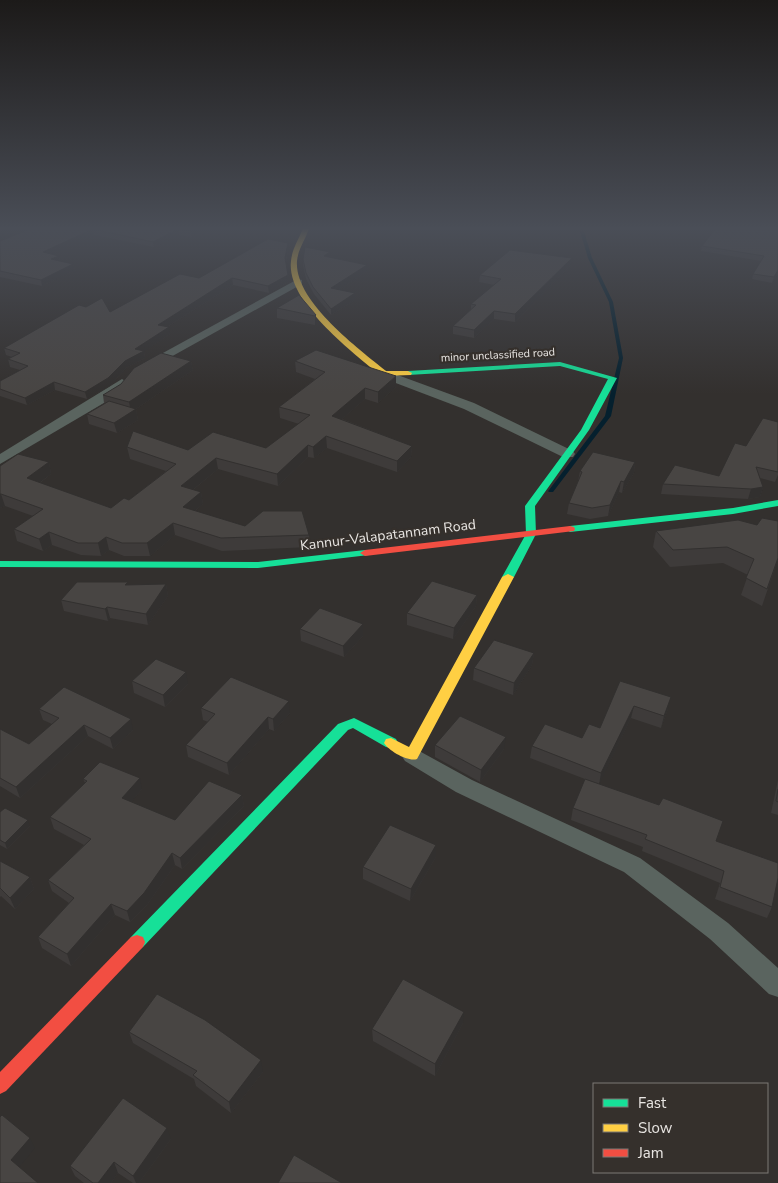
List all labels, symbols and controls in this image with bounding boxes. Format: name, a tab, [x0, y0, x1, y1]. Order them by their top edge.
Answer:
street label: minor unclassified road	[441, 345, 555, 365]
street label: Kannur-Valapatannam Road	[299, 515, 477, 555]
legend	[593, 1083, 768, 1173]
text: Fast	[638, 1093, 667, 1113]
text: Slow	[638, 1118, 673, 1138]
text: Jam	[637, 1143, 664, 1163]

